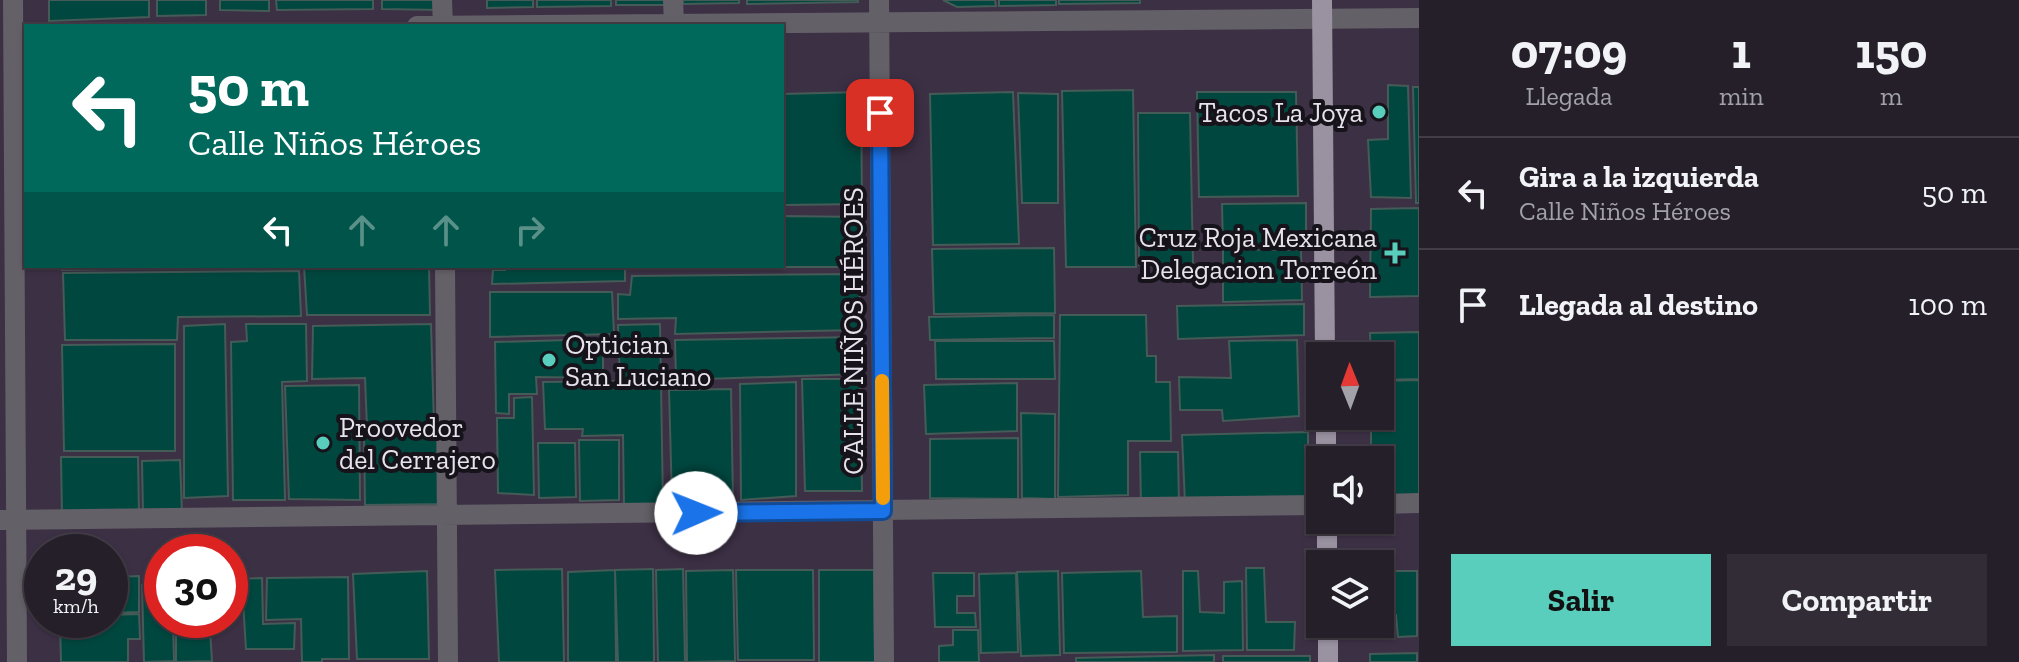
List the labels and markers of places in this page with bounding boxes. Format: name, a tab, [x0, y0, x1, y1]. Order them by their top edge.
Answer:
pin	[846, 79, 914, 147]
place label: Tacos La Joya	[1199, 96, 1363, 129]
marker: Tacos La Joya	[1370, 103, 1388, 121]
place label: Cruz Roja Mexicana Delegacion Torreón	[1139, 221, 1377, 286]
marker: Cruz Roja Mexicana Delegacion Torreón	[1384, 242, 1406, 264]
place label: Optician San Luciano	[565, 328, 711, 393]
marker: Optician San Luciano	[540, 351, 558, 369]
place label: Proovedor del Cerrajero	[339, 411, 496, 476]
marker: Proovedor del Cerrajero	[314, 434, 332, 452]

